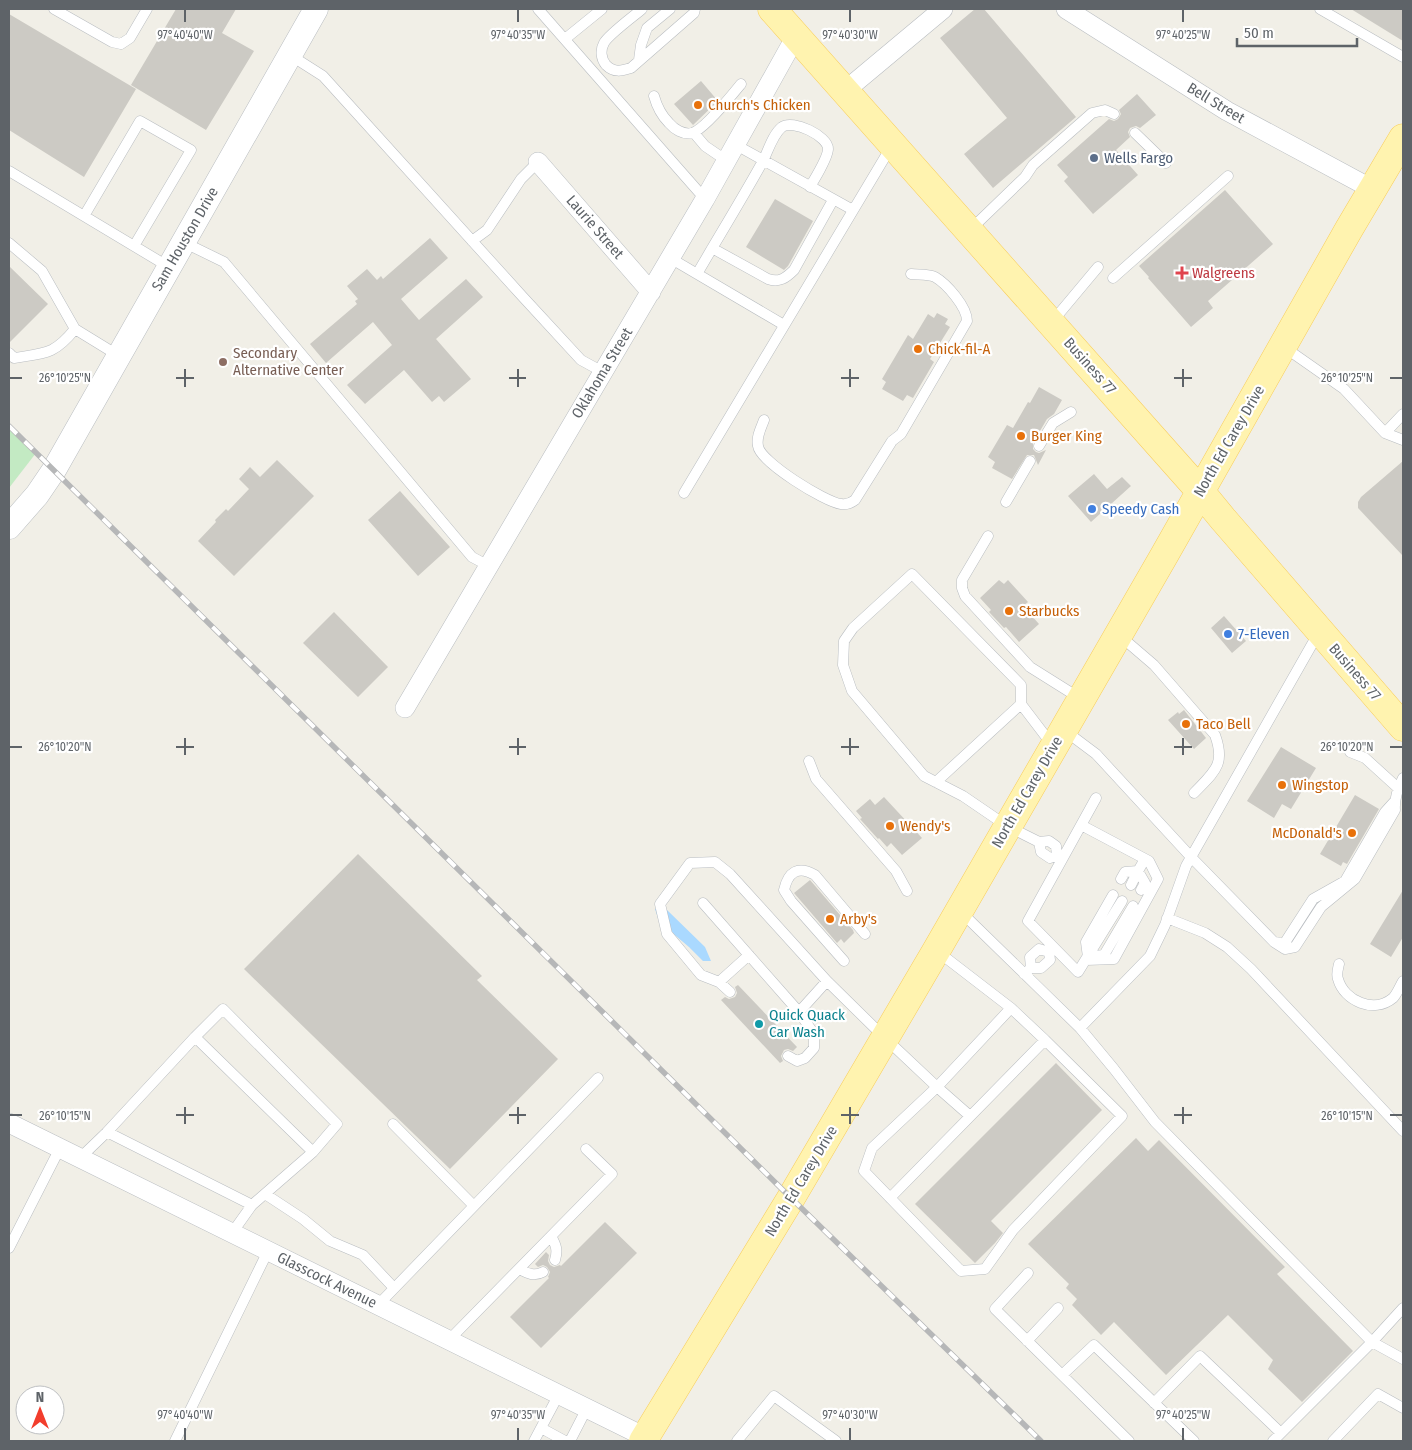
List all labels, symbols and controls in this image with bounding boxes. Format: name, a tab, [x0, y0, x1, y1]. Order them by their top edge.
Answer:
scale bar	[1237, 15, 1357, 47]
text: 50 m	[1244, 24, 1274, 42]
text: 97°40'40"W	[157, 28, 213, 42]
text: 97°40'35"W	[491, 28, 545, 42]
text: 97°40'30"W	[822, 28, 878, 42]
text: 97°40'25"W	[1156, 28, 1210, 42]
street label: Bell Street	[1184, 79, 1248, 127]
place label: Church's Chicken	[708, 96, 811, 114]
marker: Church's Chicken	[692, 99, 704, 111]
place label: Wells Fargo	[1104, 149, 1173, 167]
marker: Wells Fargo	[1088, 152, 1100, 164]
street label: Sam Houston Drive	[148, 184, 222, 294]
street label: Laurie Street	[562, 191, 628, 263]
place label: Walgreens	[1192, 264, 1255, 282]
marker: Walgreens	[1176, 267, 1188, 279]
street label: Oklahoma Street	[568, 324, 636, 422]
street label: Business 77	[1060, 334, 1120, 398]
place label: Chick-fil-A	[928, 340, 990, 358]
marker: Chick-fil-A	[912, 343, 924, 355]
place label: Secondary Alternative Center	[233, 344, 344, 379]
marker: Secondary Alternative Center	[217, 356, 229, 368]
text: 26°10'25"N	[39, 371, 91, 385]
text: 26°10'25"N	[1321, 371, 1373, 385]
street label: North Ed Carey Drive	[1190, 382, 1268, 500]
place label: Burger King	[1031, 427, 1102, 445]
marker: Burger King	[1015, 430, 1027, 442]
place label: Speedy Cash	[1102, 500, 1180, 518]
marker: Speedy Cash	[1086, 503, 1098, 515]
place label: Starbucks	[1019, 602, 1079, 620]
marker: Starbucks	[1003, 605, 1015, 617]
place label: 7-Eleven	[1238, 625, 1290, 643]
marker: 7-Eleven	[1222, 628, 1234, 640]
street label: Business 77	[1325, 640, 1385, 704]
place label: Taco Bell	[1196, 715, 1251, 733]
marker: Taco Bell	[1180, 718, 1192, 730]
street label: North Ed Carey Drive	[988, 733, 1066, 851]
text: 26°10'20"N	[38, 740, 92, 754]
text: 26°10'20"N	[1320, 740, 1374, 754]
place label: Wingstop	[1292, 776, 1349, 794]
marker: Wingstop	[1276, 779, 1288, 791]
place label: Wendy's	[900, 817, 950, 835]
marker: Wendy's	[884, 820, 896, 832]
place label: McDonald's	[1272, 824, 1342, 842]
marker: McDonald's	[1346, 827, 1358, 839]
place label: Arby's	[840, 910, 877, 928]
marker: Arby's	[824, 913, 836, 925]
place label: Quick Quack Car Wash	[769, 1006, 845, 1041]
marker: Quick Quack Car Wash	[753, 1018, 765, 1030]
text: 26°10'15"N	[39, 1109, 91, 1123]
text: 26°10'15"N	[1321, 1109, 1373, 1123]
street label: North Ed Carey Drive	[761, 1122, 841, 1240]
street label: Glasscock Avenue	[274, 1248, 380, 1312]
north arrow	[15, 1385, 65, 1435]
text: N	[36, 1389, 44, 1406]
text: 97°40'40"W	[157, 1408, 213, 1422]
text: 97°40'35"W	[491, 1408, 545, 1422]
text: 97°40'30"W	[822, 1408, 878, 1422]
text: 97°40'25"W	[1156, 1408, 1210, 1422]

